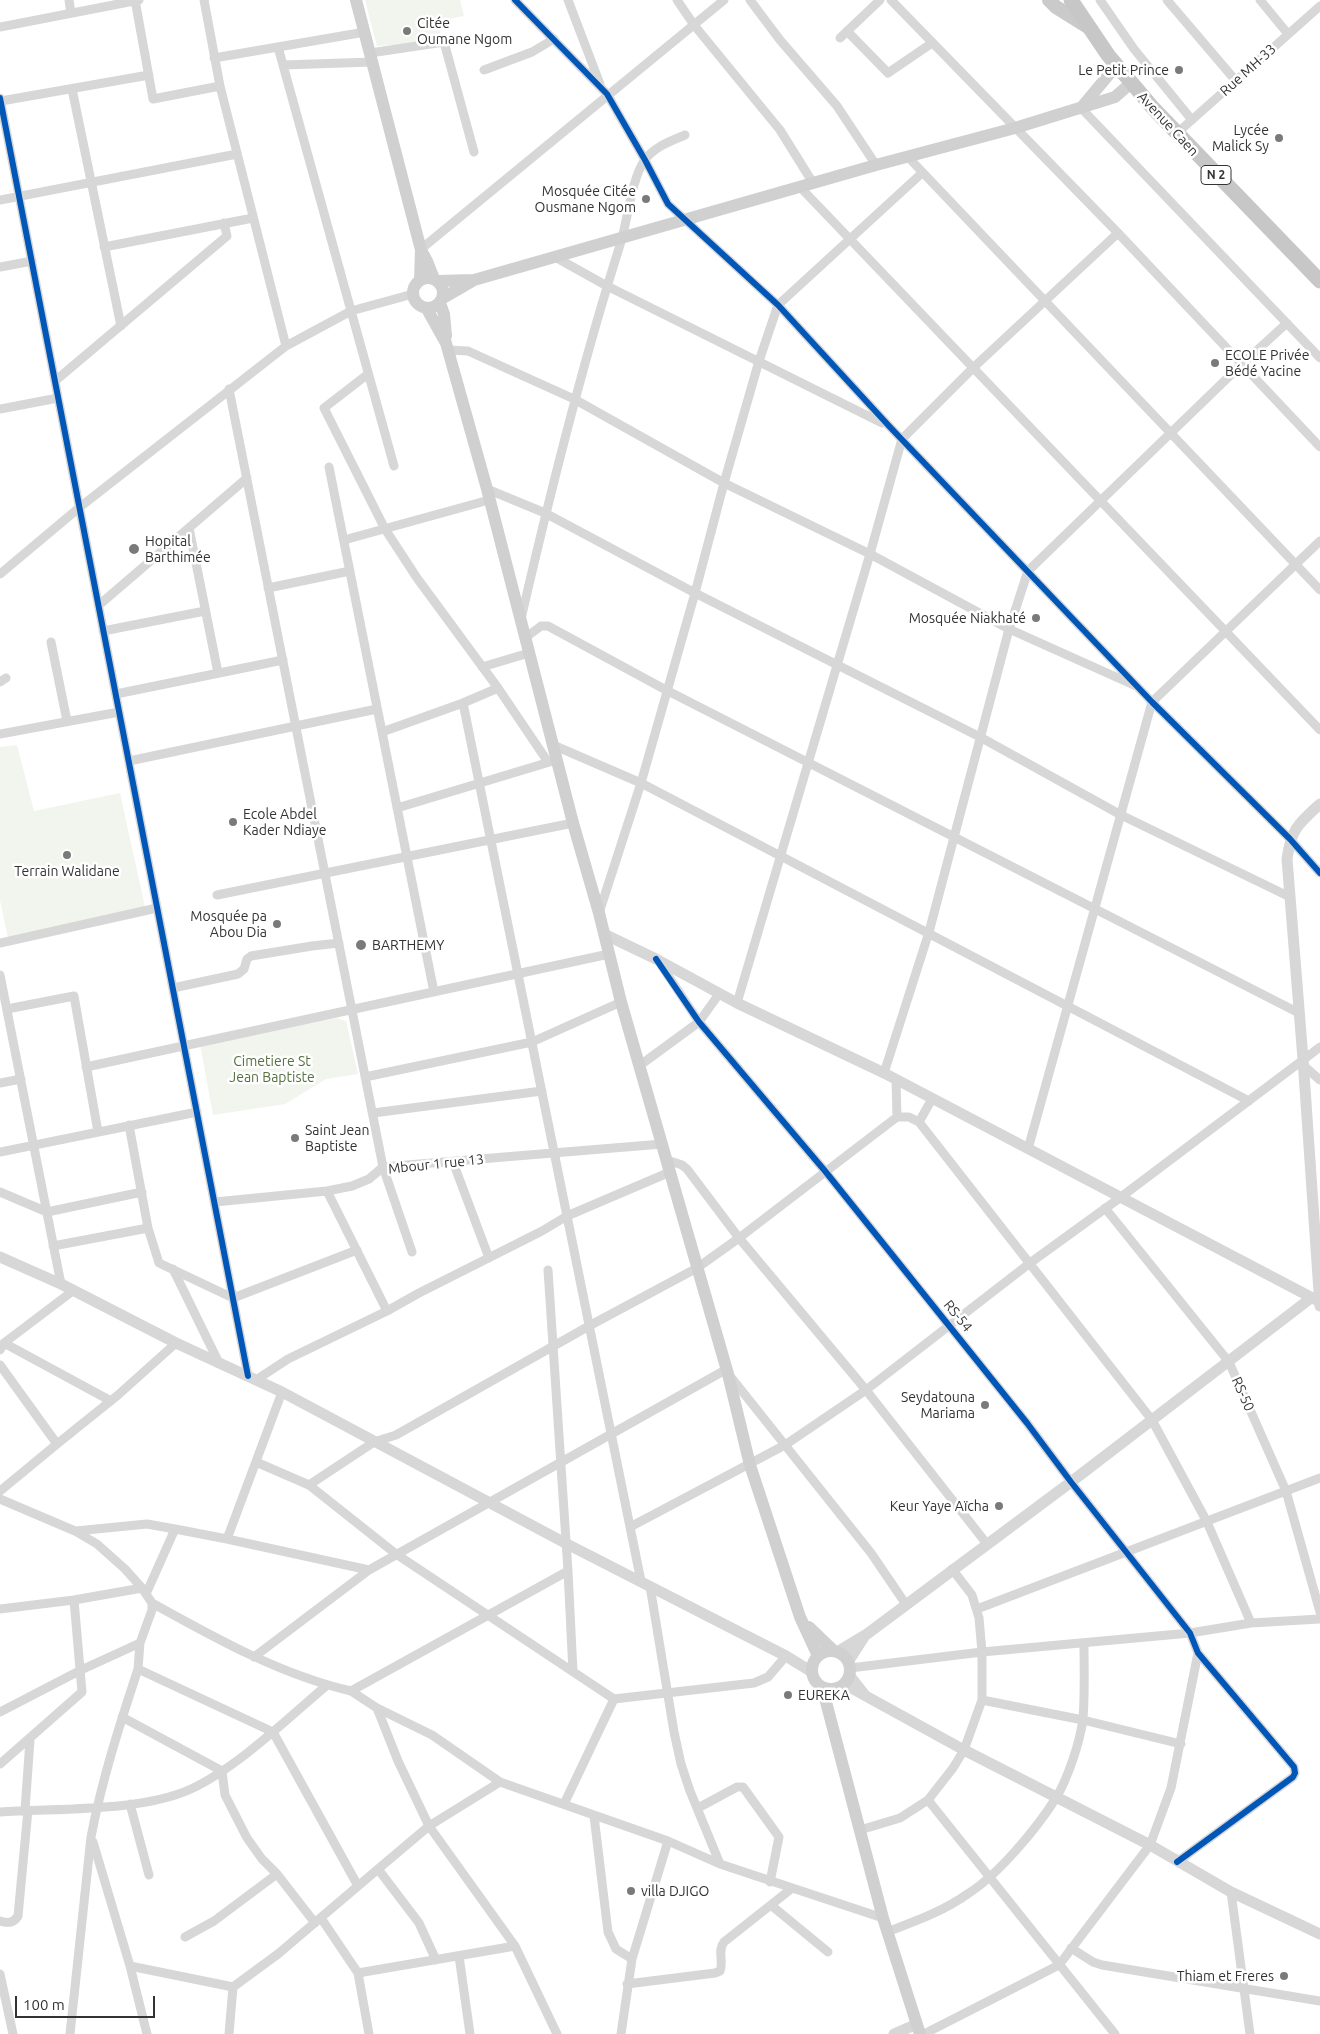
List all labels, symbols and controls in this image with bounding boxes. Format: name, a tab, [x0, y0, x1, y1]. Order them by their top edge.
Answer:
place label: Citée Oumane Ngom	[417, 15, 512, 48]
marker: Citée Oumane Ngom	[401, 25, 413, 37]
street label: Rue MH-33	[1217, 41, 1279, 99]
place label: Le Petit Prince	[1078, 62, 1169, 78]
marker: Le Petit Prince	[1173, 64, 1185, 76]
street label: Avenue Caen	[1134, 88, 1202, 160]
place label: Lycée Malick Sy	[1212, 122, 1269, 154]
marker: Lycée Malick Sy	[1273, 132, 1285, 144]
road number: N 2	[1201, 166, 1231, 184]
place label: Mosquée Citée Ousmane Ngom	[535, 183, 636, 216]
marker: Mosquée Citée Ousmane Ngom	[640, 193, 652, 205]
place label: ECOLE Privée Bédé Yacine	[1225, 347, 1309, 380]
marker: ECOLE Privée Bédé Yacine	[1209, 357, 1221, 369]
place label: Hopital Barthimée	[145, 533, 211, 566]
marker: Hopital Barthimée	[127, 542, 141, 556]
place label: Mosquée Niakhaté	[909, 610, 1026, 626]
marker: Mosquée Niakhaté	[1030, 612, 1042, 624]
place label: Ecole Abdel Kader Ndiaye	[243, 806, 326, 839]
marker: Ecole Abdel Kader Ndiaye	[227, 816, 239, 828]
marker: Terrain Walidane	[61, 849, 73, 861]
place label: Terrain Walidane	[14, 863, 120, 879]
place label: Mosquée pa Abou Dia	[190, 908, 267, 940]
marker: Mosquée pa Abou Dia	[271, 918, 283, 930]
place label: BARTHEMY	[372, 937, 444, 953]
marker: BARTHEMY	[354, 938, 368, 952]
park label: Cimetiere St Jean Baptiste	[229, 1053, 315, 1086]
place label: Saint Jean Baptiste	[305, 1122, 369, 1154]
marker: Saint Jean Baptiste	[289, 1132, 301, 1144]
street label: Mbour 1 rue 13	[387, 1151, 485, 1177]
street label: RS-54	[940, 1297, 976, 1335]
street label: RS-50	[1228, 1374, 1258, 1414]
place label: Seydatouna Mariama	[901, 1389, 975, 1421]
marker: Seydatouna Mariama	[979, 1399, 991, 1411]
place label: Keur Yaye Aïcha	[890, 1498, 989, 1514]
marker: Keur Yaye Aïcha	[993, 1500, 1005, 1512]
place label: EUREKA	[798, 1687, 850, 1703]
marker: EUREKA	[782, 1689, 794, 1701]
place label: villa DJIGO	[641, 1883, 709, 1899]
marker: villa DJIGO	[625, 1885, 637, 1897]
place label: Thiam et Freres	[1177, 1968, 1274, 1984]
marker: Thiam et Freres	[1278, 1970, 1290, 1982]
scale bar	[18, 1986, 158, 2018]
text: 100 m	[23, 1996, 65, 2013]

